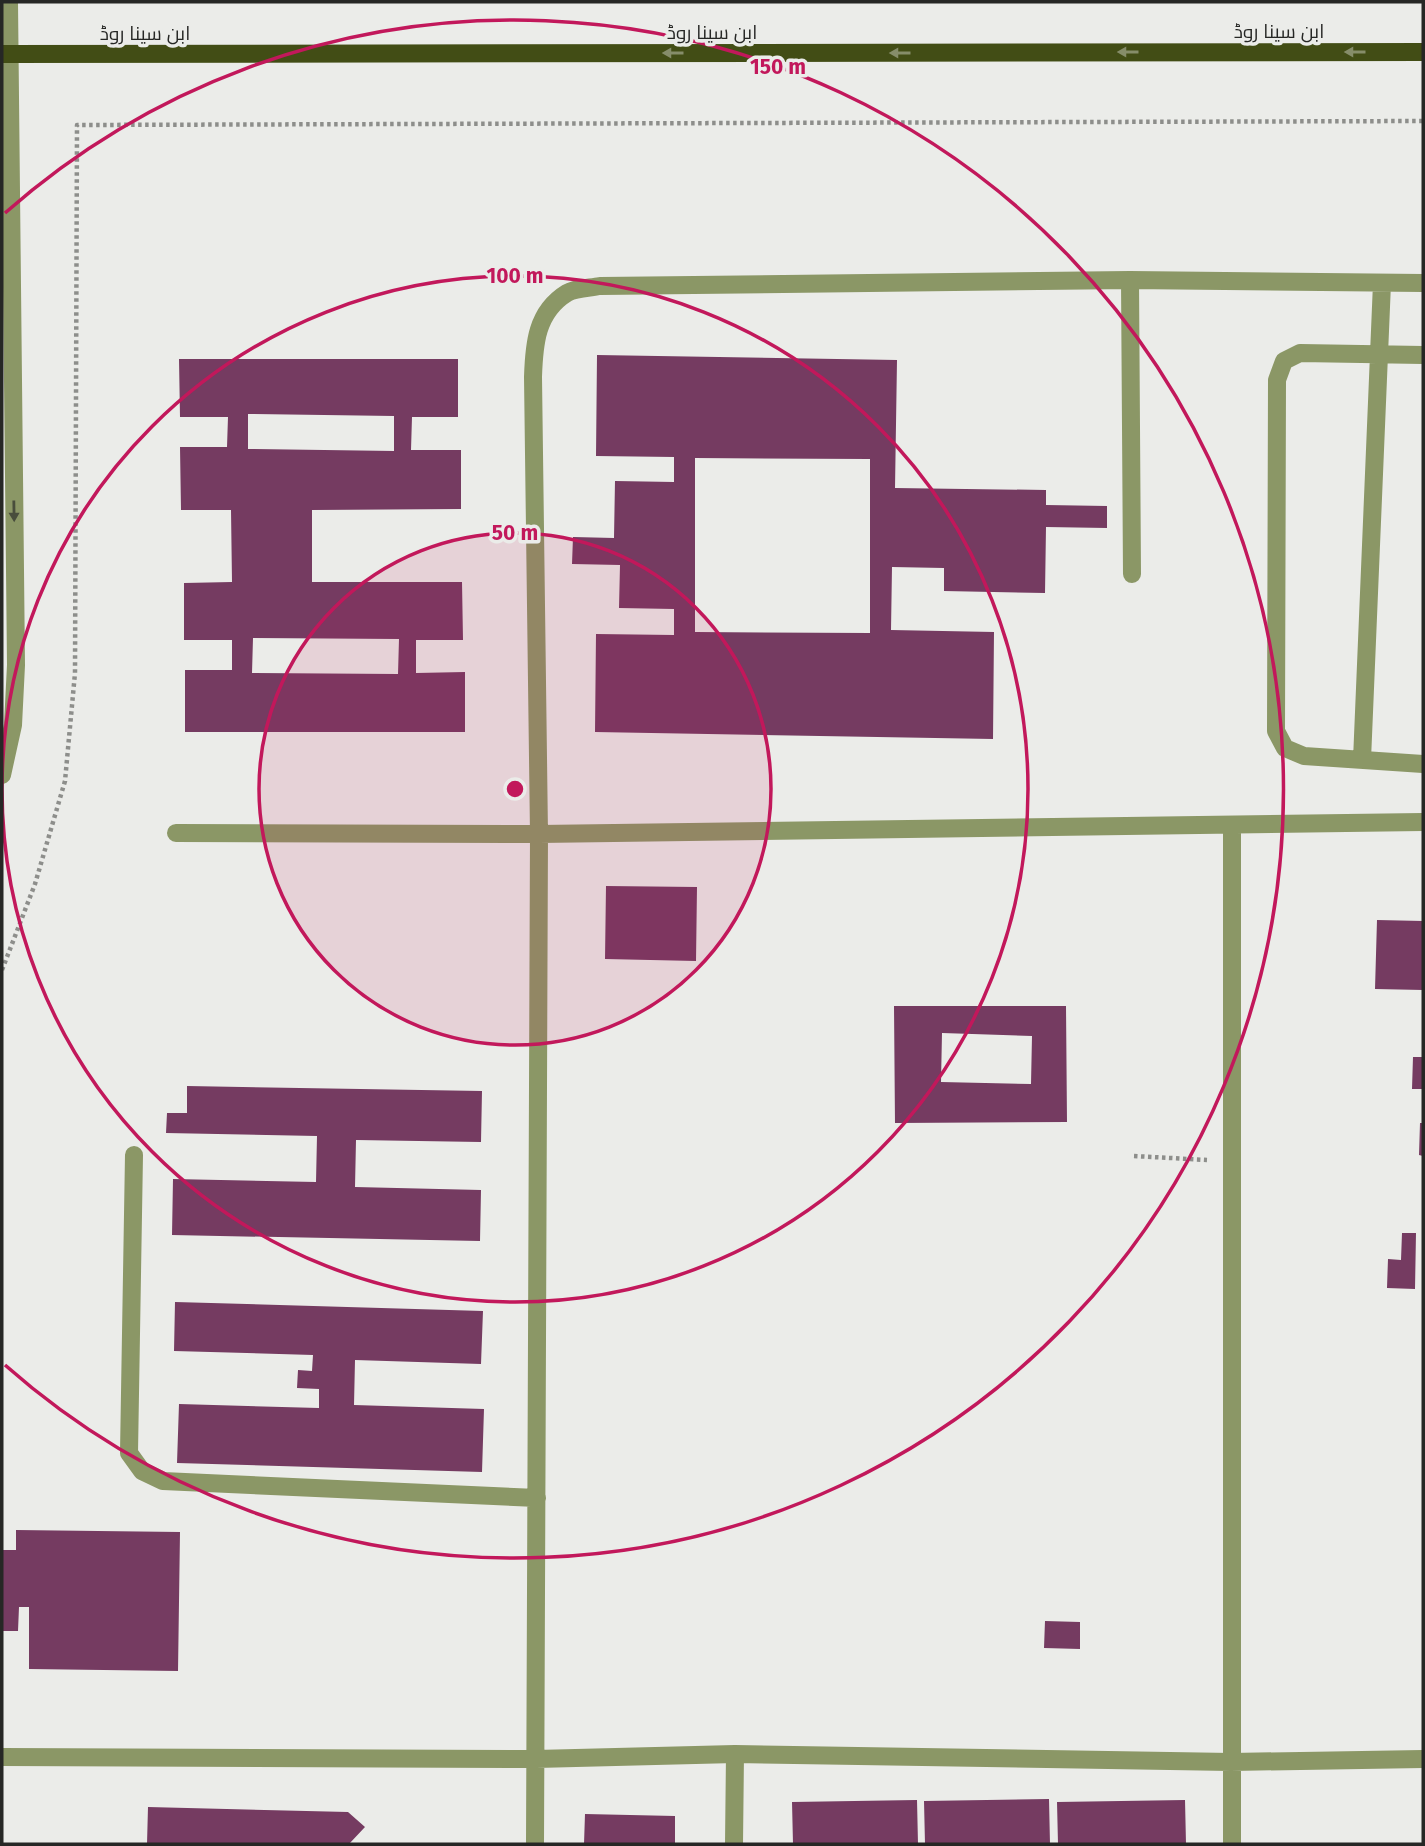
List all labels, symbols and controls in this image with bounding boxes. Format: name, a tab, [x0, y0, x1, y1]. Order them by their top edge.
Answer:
street label: ابن سینا روڈ	[1234, 20, 1324, 43]
street label: ابن سینا روڈ	[667, 21, 757, 44]
street label: ابن سینا روڈ	[100, 22, 190, 45]
one-way arrow	[1116, 46, 1138, 58]
one-way arrow	[1344, 46, 1366, 58]
one-way arrow	[661, 47, 683, 59]
one-way arrow	[889, 47, 911, 59]
text: 150 m	[750, 54, 806, 80]
text: 100 m	[486, 263, 544, 289]
one-way arrow	[8, 500, 20, 522]
text: 50 m	[492, 520, 538, 546]
centre of rings	[503, 777, 527, 801]

